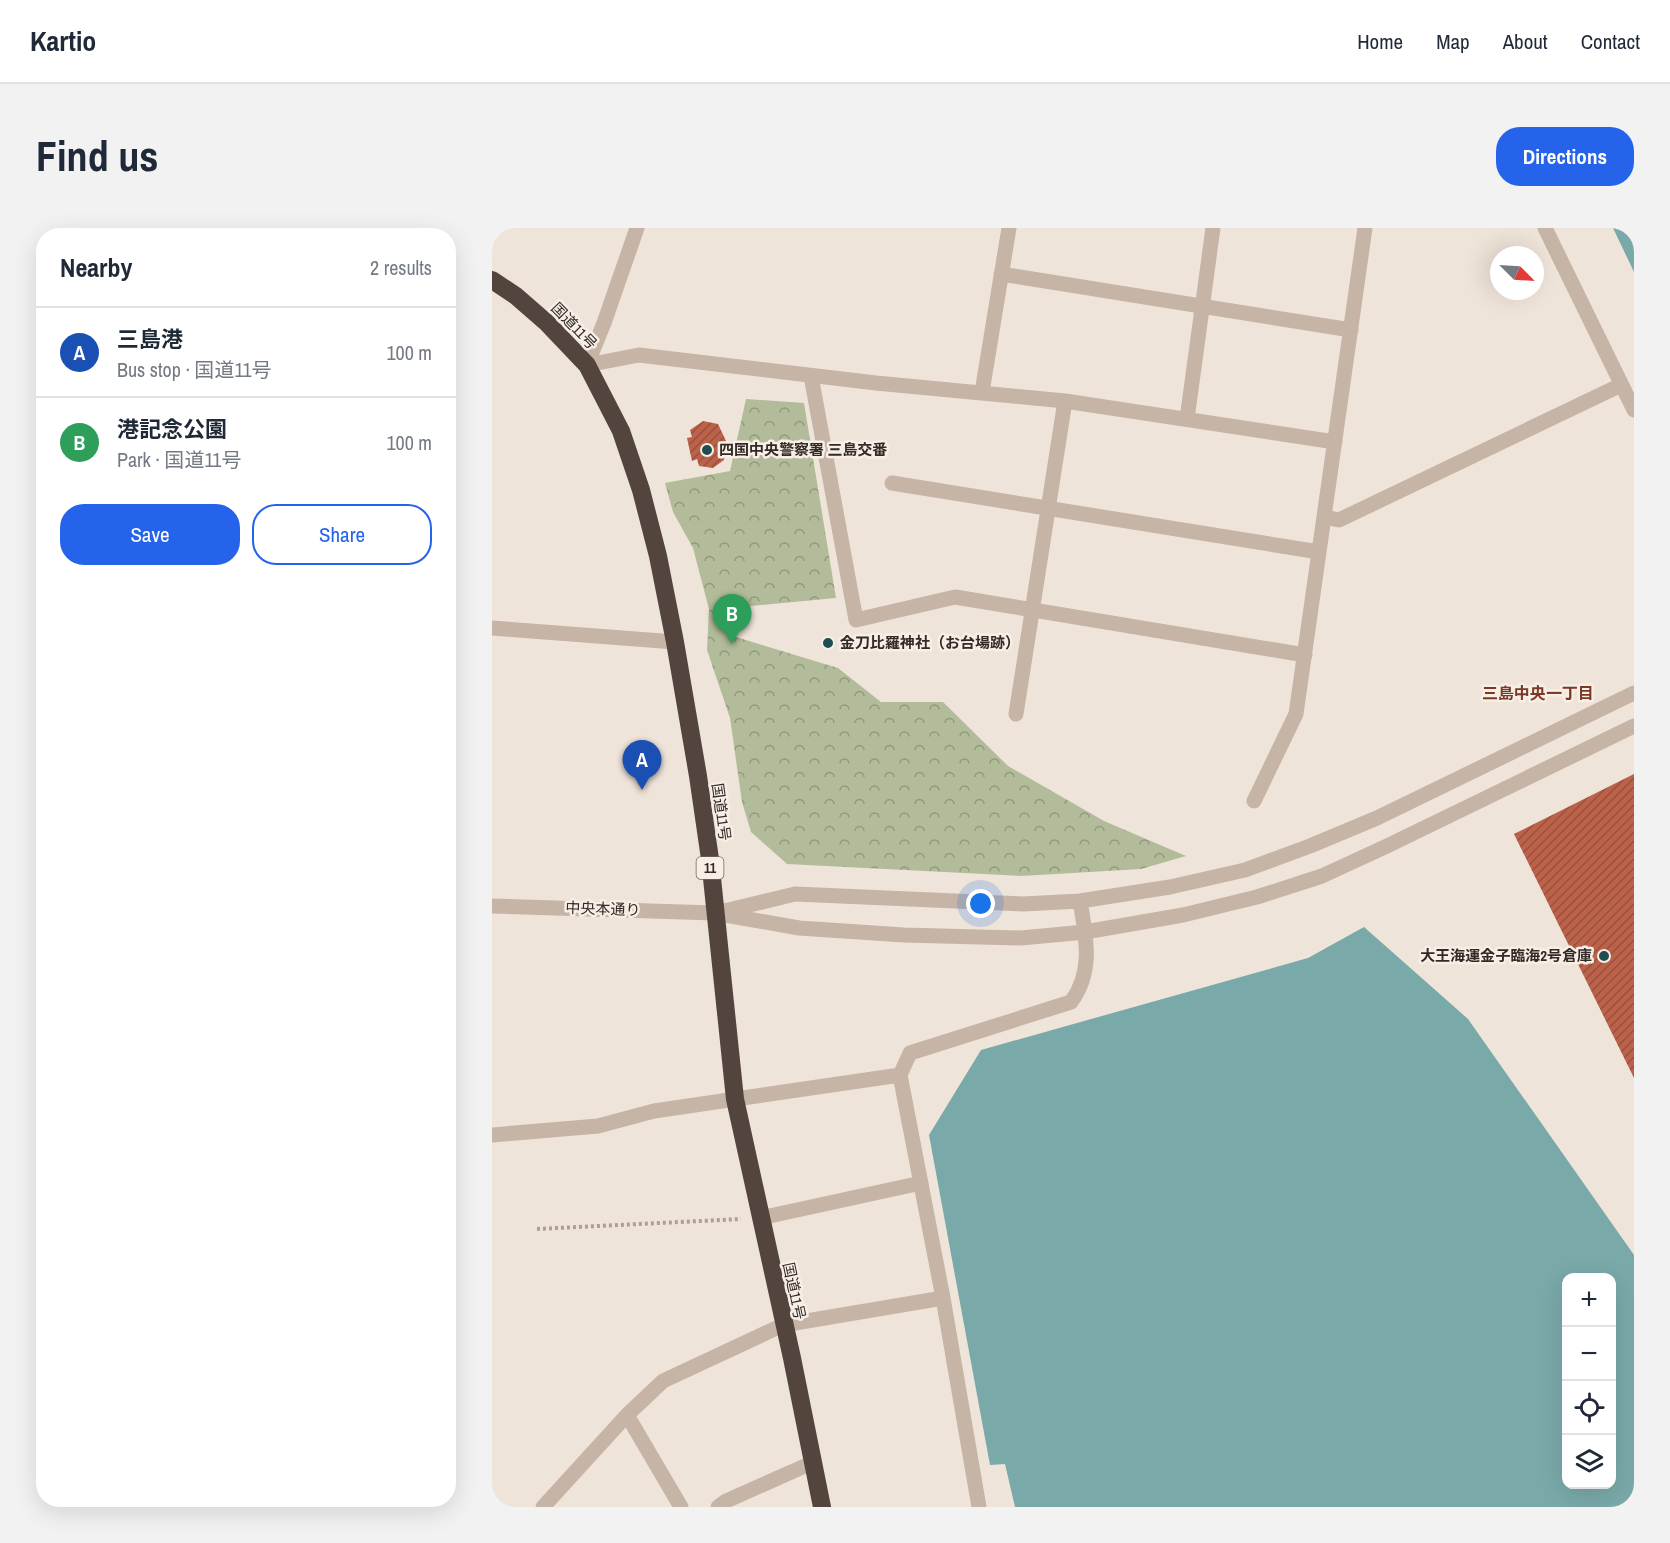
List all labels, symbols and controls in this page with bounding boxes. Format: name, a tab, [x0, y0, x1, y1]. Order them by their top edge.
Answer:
text: Kartio	[30, 22, 96, 60]
text: Home	[1357, 27, 1403, 56]
text: Map	[1436, 27, 1470, 56]
text: About	[1503, 27, 1548, 56]
text: Contact	[1581, 27, 1640, 56]
button: Directions	[1496, 127, 1634, 186]
text: Find us	[36, 128, 158, 184]
north arrow	[1490, 246, 1544, 300]
text: Nearby	[60, 250, 132, 285]
text: 2 results	[370, 254, 432, 281]
street label: 国道11号	[547, 298, 602, 354]
text: 三島港	[117, 324, 183, 354]
text: A	[74, 339, 85, 366]
text: 100 m	[386, 339, 432, 366]
text: Bus stop · 国道11号	[117, 356, 272, 383]
text: 港記念公園	[117, 414, 227, 444]
text: B	[74, 429, 85, 456]
text: 100 m	[386, 429, 432, 456]
place label: 四国中央警察署 三島交番	[719, 439, 887, 460]
marker: 四国中央警察署 三島交番	[700, 443, 714, 457]
text: Park · 国道11号	[117, 446, 241, 473]
button: Save	[60, 504, 240, 565]
button: Share	[252, 504, 432, 565]
pin: B	[712, 594, 752, 644]
place label: 金刀比羅神社（お台場跡）	[840, 632, 1020, 653]
marker: 金刀比羅神社（お台場跡）	[821, 636, 835, 650]
district label: 三島中央一丁目	[1482, 682, 1594, 704]
pin: A	[622, 740, 662, 790]
street label: 国道11号	[707, 782, 736, 842]
road number: 11	[696, 857, 724, 879]
your location	[966, 889, 995, 918]
street label: 中央本通り	[565, 897, 641, 920]
place label: 大王海運金子臨海2号倉庫	[1420, 945, 1592, 966]
marker: 大王海運金子臨海2号倉庫	[1597, 949, 1611, 963]
street label: 国道11号	[778, 1260, 811, 1321]
map controls	[1562, 1273, 1616, 1489]
button: +	[1562, 1273, 1616, 1327]
button: −	[1562, 1327, 1616, 1381]
button: locate	[1562, 1381, 1616, 1435]
button: layers	[1562, 1435, 1616, 1489]

